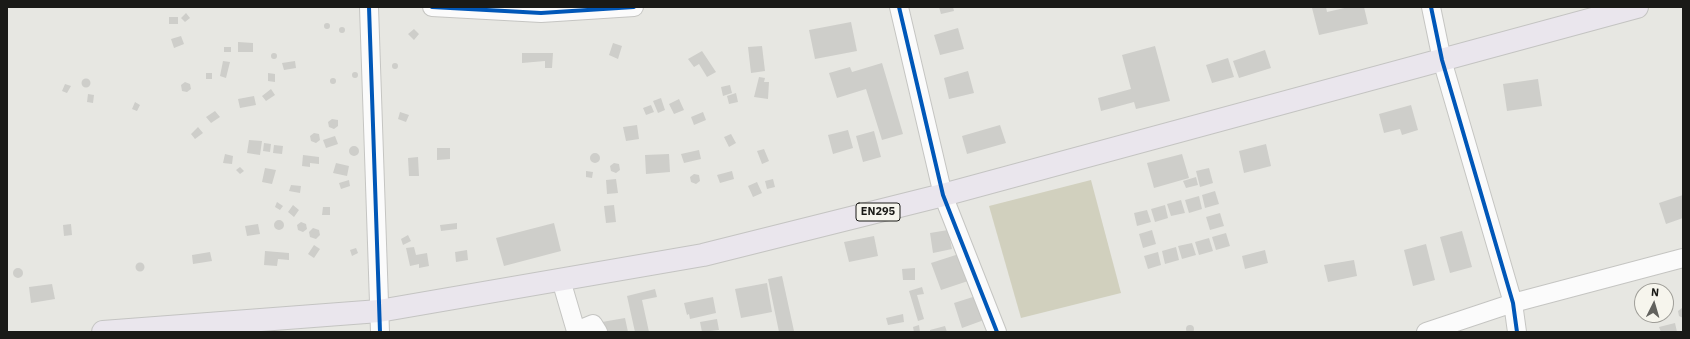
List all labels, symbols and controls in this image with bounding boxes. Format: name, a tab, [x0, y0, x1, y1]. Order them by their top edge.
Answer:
road number: EN295	[856, 203, 900, 221]
north arrow	[1634, 283, 1674, 323]
text: N	[1650, 285, 1660, 299]

